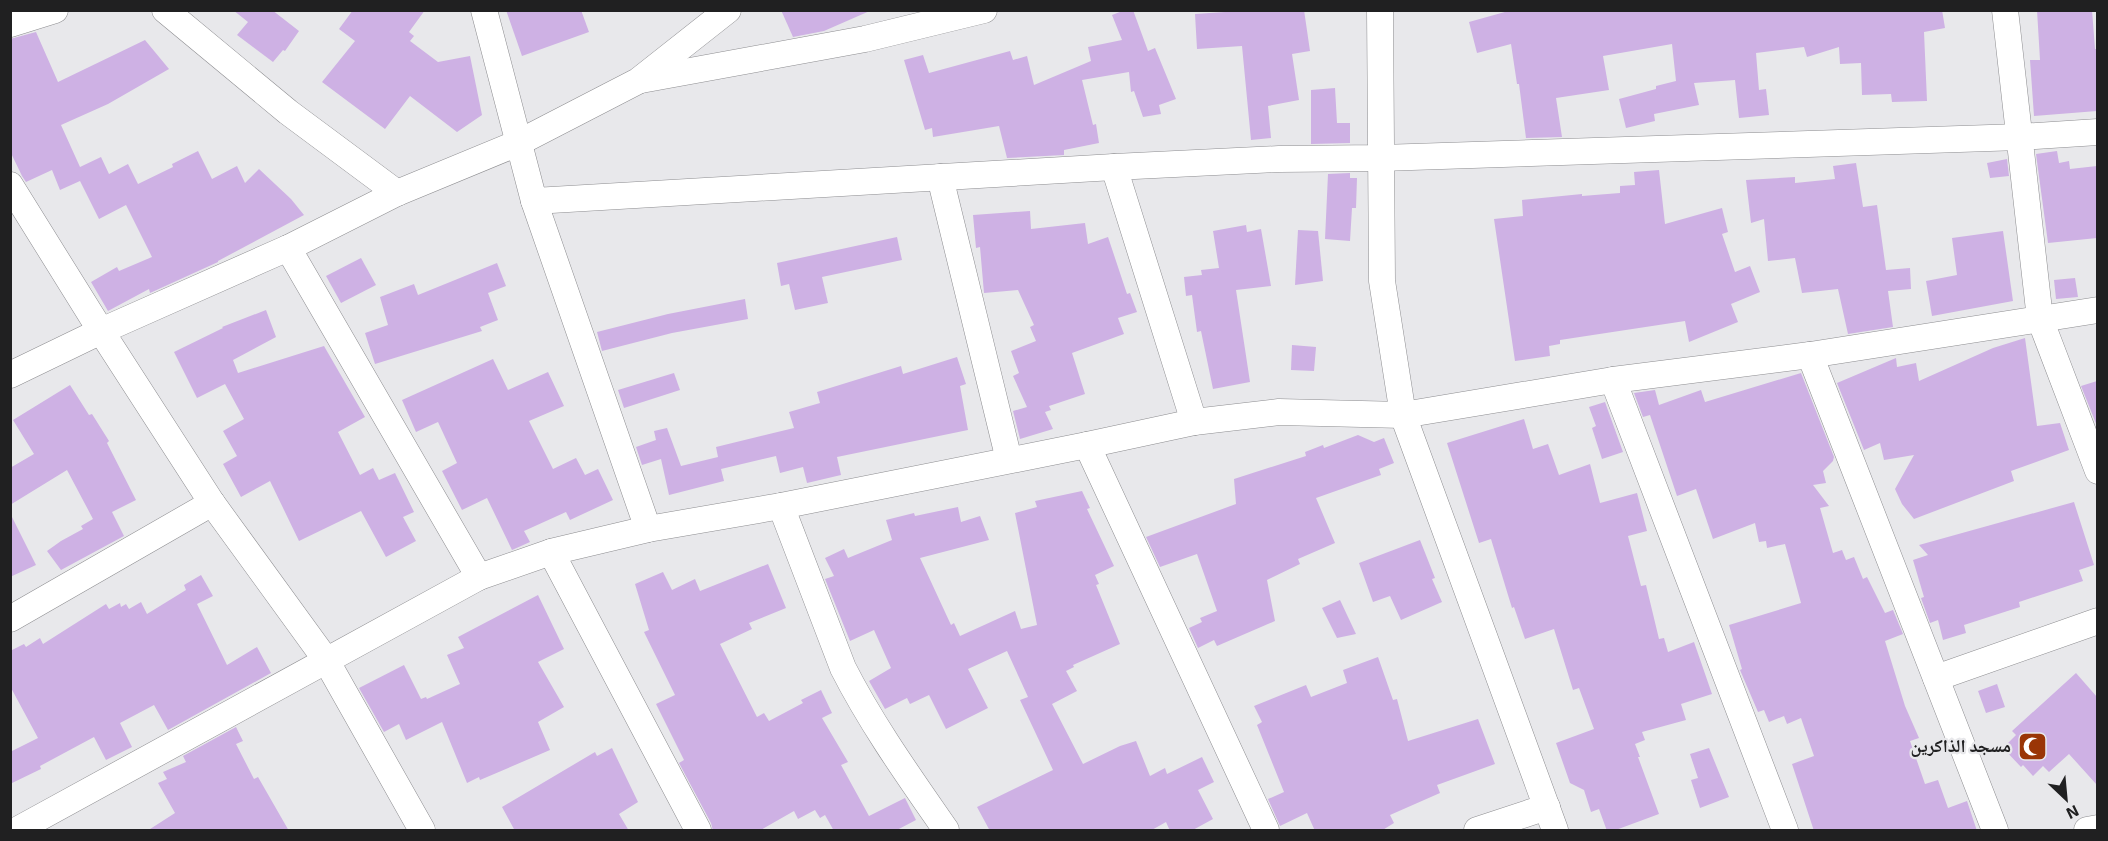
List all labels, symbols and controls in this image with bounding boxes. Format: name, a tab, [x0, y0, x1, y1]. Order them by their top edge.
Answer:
mosque icon: مسجد الذاكرين	[2016, 730, 2048, 762]
place label: مسجد الذاكرين	[1911, 734, 2011, 757]
north arrow	[2036, 769, 2096, 829]
text: N	[2063, 802, 2082, 824]

